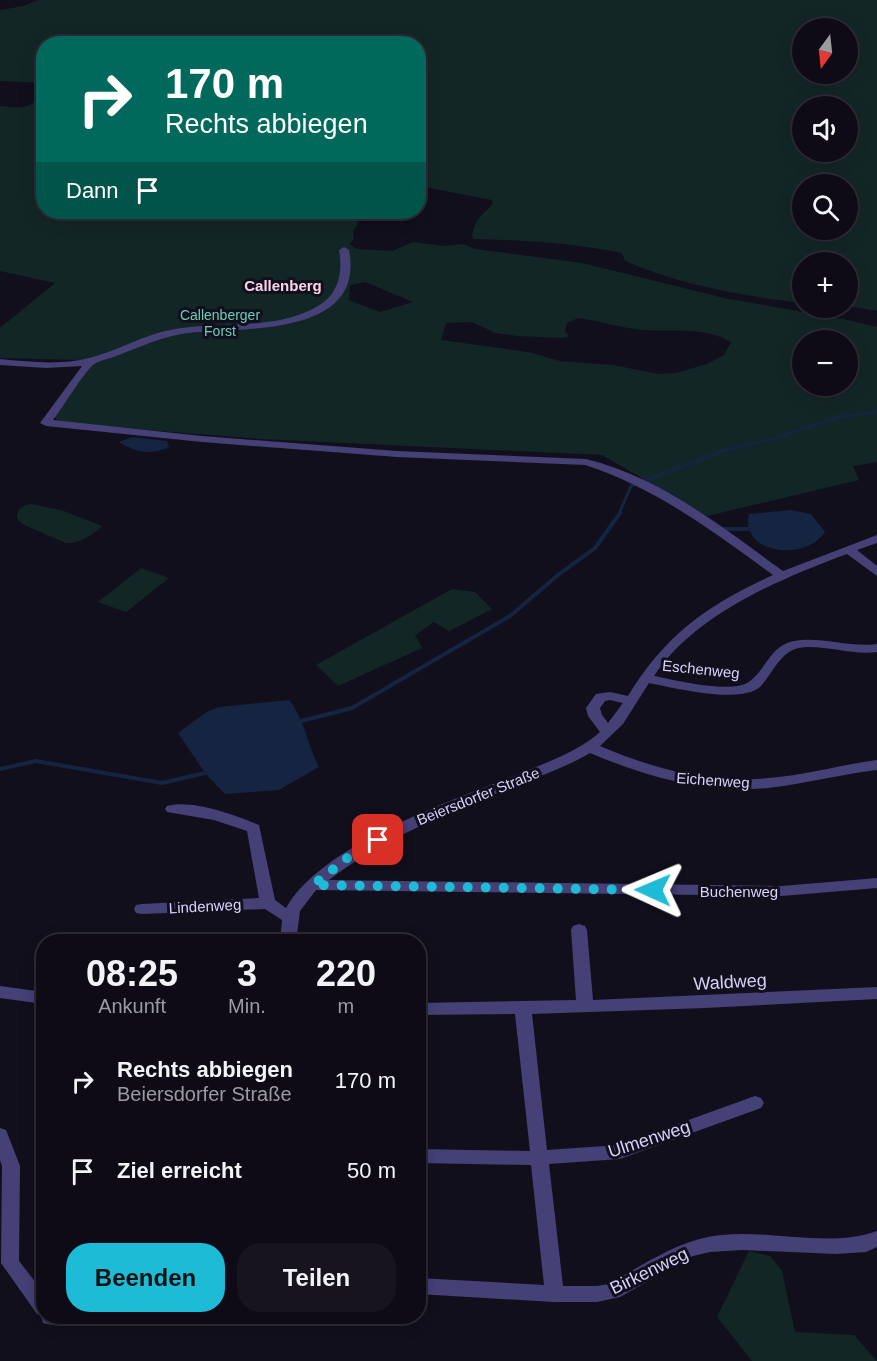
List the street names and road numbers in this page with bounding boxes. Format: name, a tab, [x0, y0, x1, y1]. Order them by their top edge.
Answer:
street label: Eschenweg	[662, 656, 740, 682]
street label: Beiersdorfer Straße	[414, 764, 542, 828]
street label: Eichenweg	[676, 769, 750, 791]
street label: Buchenweg	[700, 883, 778, 900]
street label: Lindenweg	[168, 896, 242, 916]
street label: Waldweg	[693, 970, 767, 994]
street label: Ulmenweg	[605, 1116, 693, 1162]
street label: Birkenweg	[607, 1244, 691, 1298]

